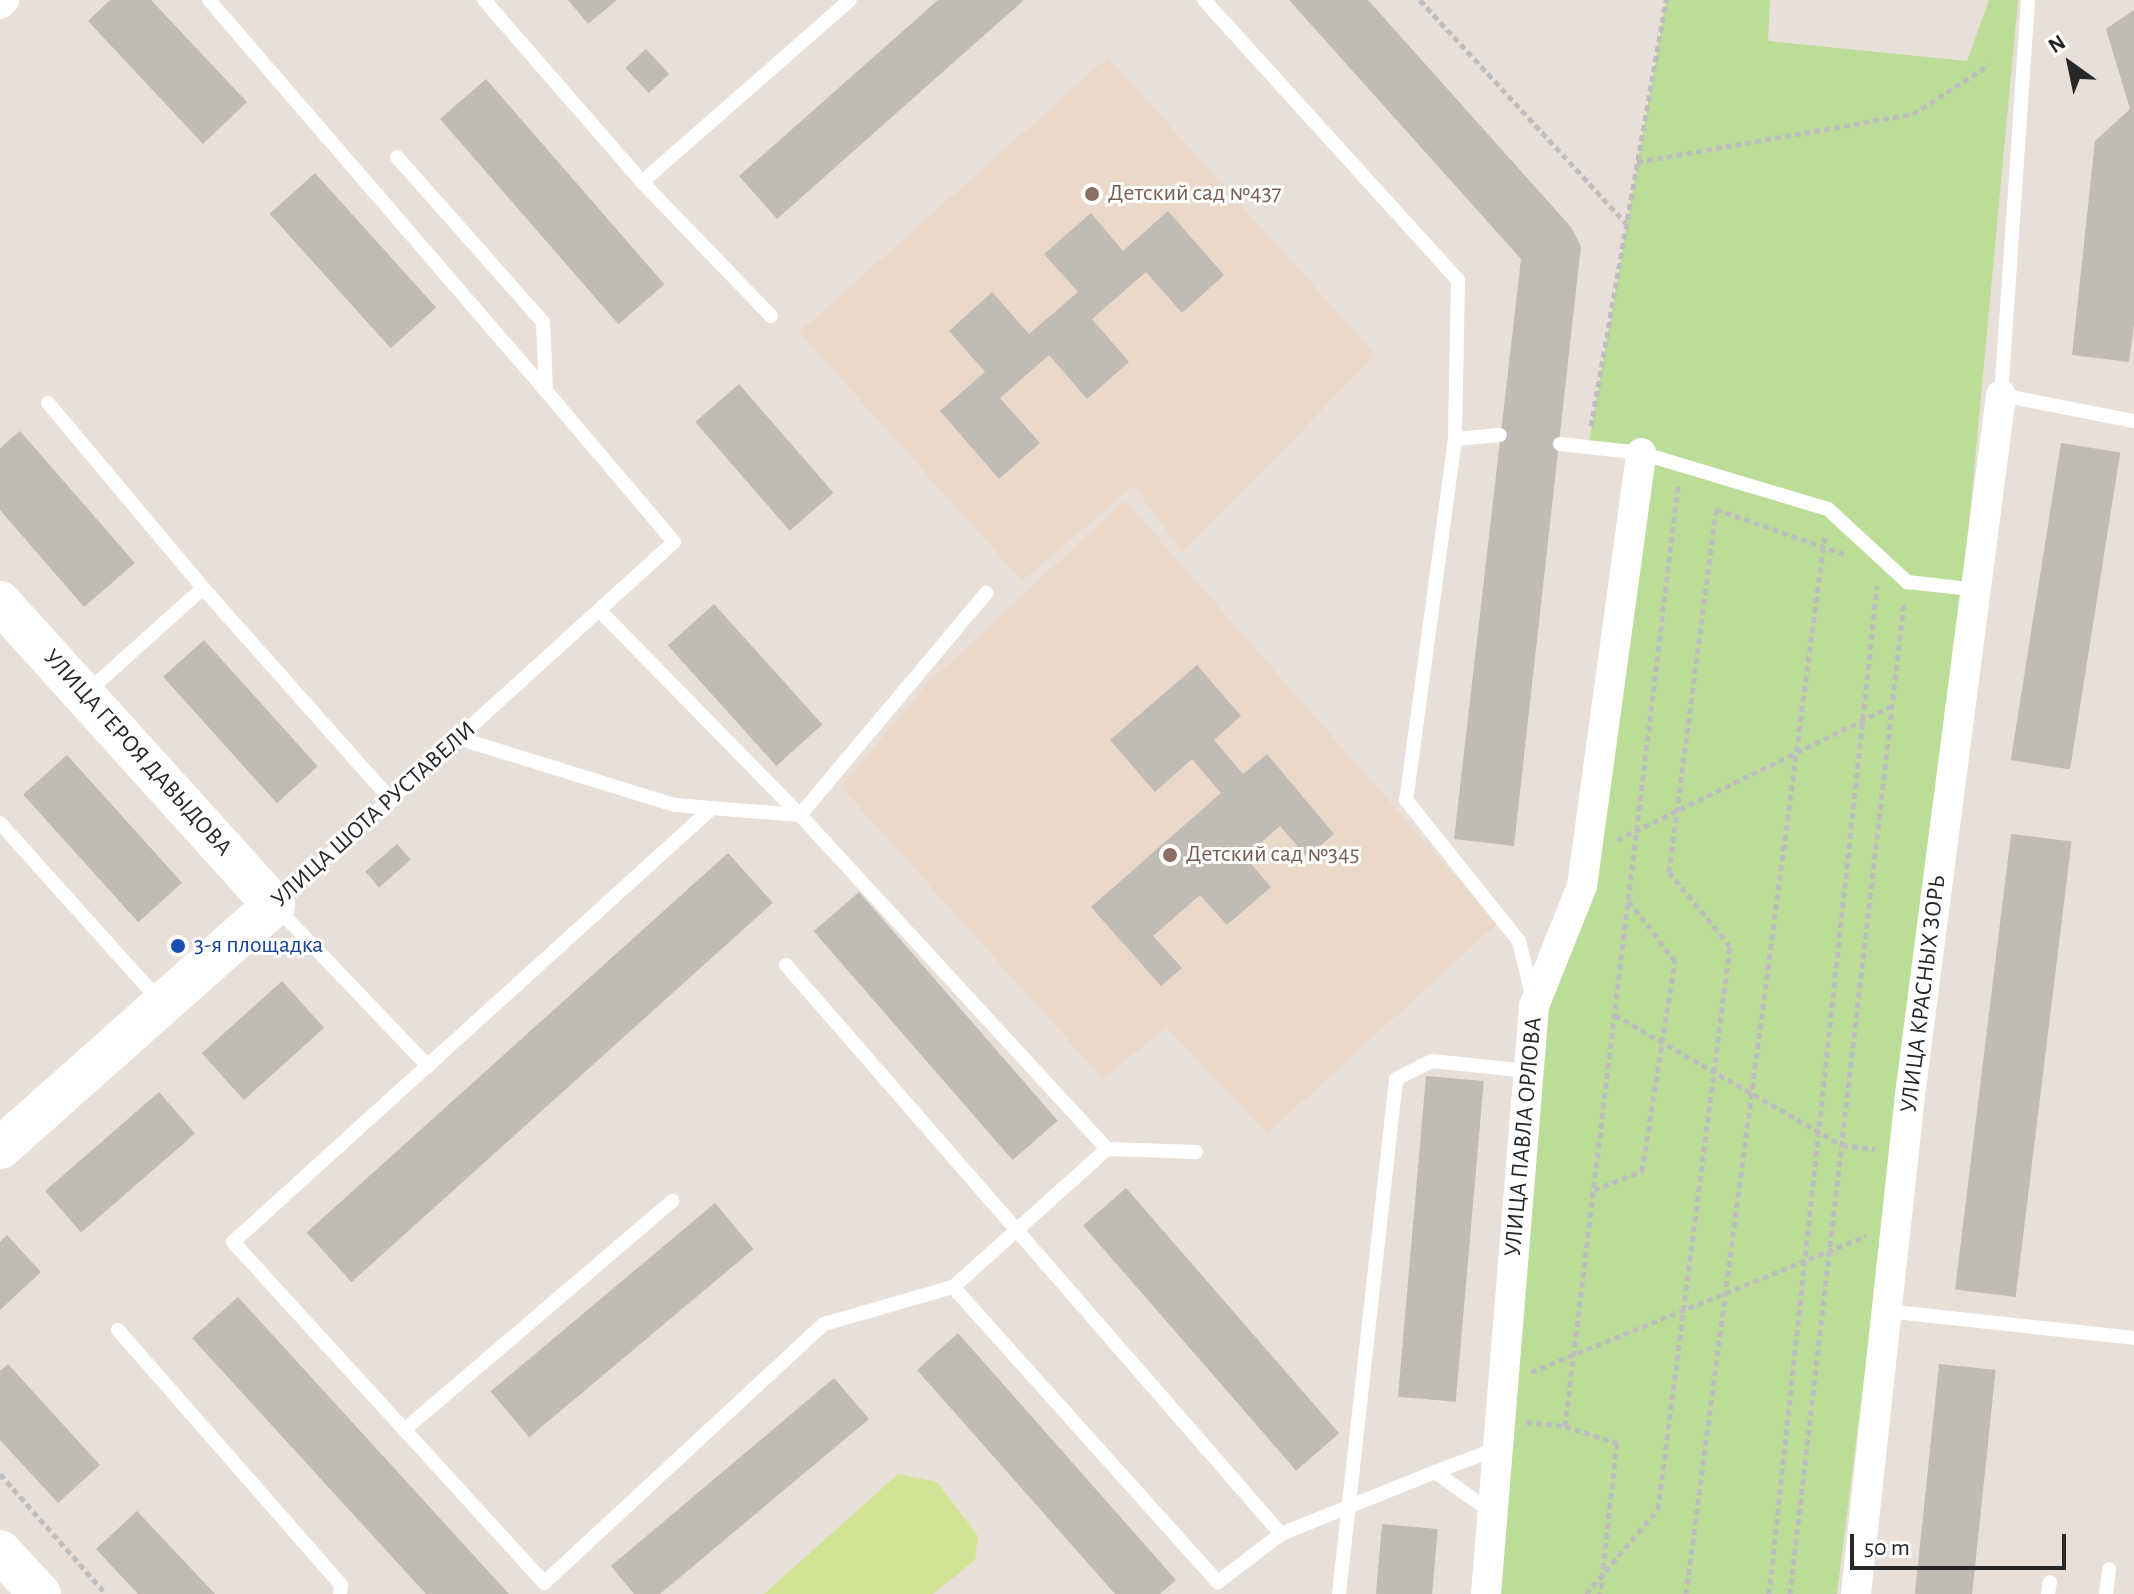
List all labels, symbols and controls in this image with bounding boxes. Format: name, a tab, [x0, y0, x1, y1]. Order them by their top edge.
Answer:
north arrow	[2030, 24, 2110, 104]
text: N	[2045, 30, 2069, 57]
place label: Детский сад №437	[1108, 180, 1282, 208]
marker: Детский сад №437	[1083, 185, 1101, 203]
street label: УЛИЦА ГЕРОЯ ДАВЫДОВА	[36, 644, 238, 862]
street label: УЛИЦА ШОТА РУСТАВЕЛИ	[266, 716, 482, 914]
place label: Детский сад №345	[1186, 841, 1360, 869]
marker: Детский сад №345	[1161, 846, 1179, 864]
street label: УЛИЦА КРАСНЫХ ЗОРЬ	[1895, 874, 1953, 1114]
place label: 3-я площадка	[194, 932, 323, 960]
marker: 3-я площадка	[169, 937, 187, 955]
street label: УЛИЦА ПАВЛА ОРЛОВА	[1499, 1016, 1549, 1258]
scale bar	[1854, 1518, 2070, 1568]
text: 50 m	[1864, 1536, 1910, 1560]

